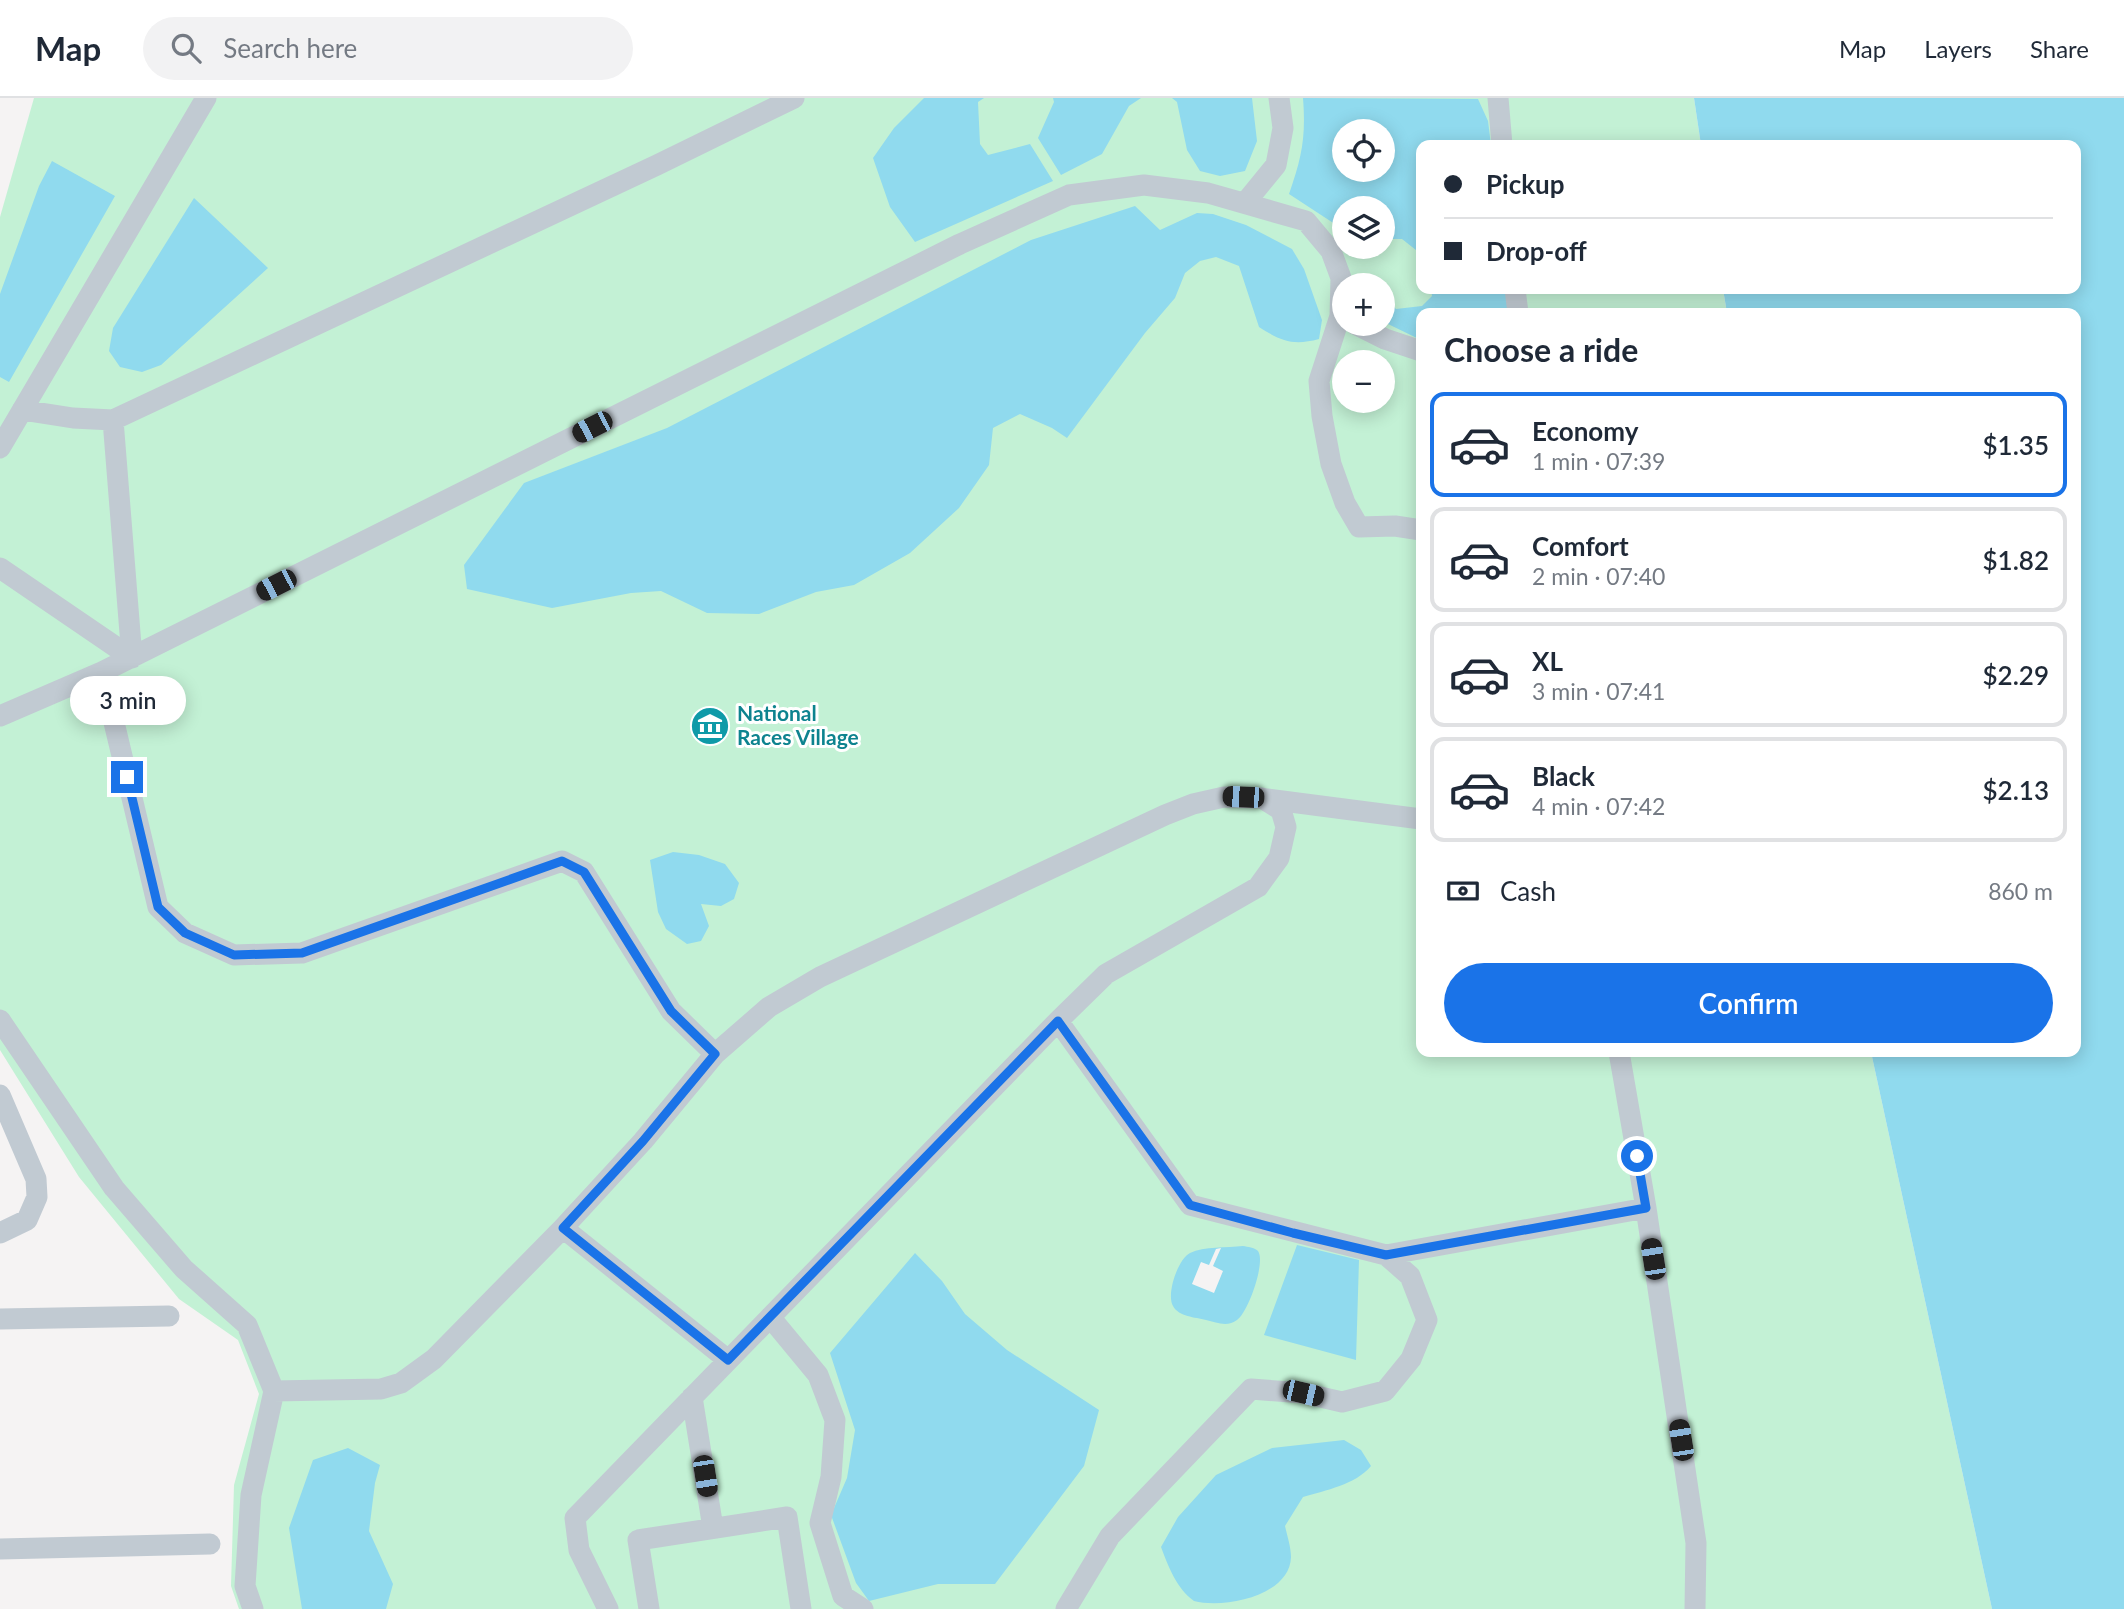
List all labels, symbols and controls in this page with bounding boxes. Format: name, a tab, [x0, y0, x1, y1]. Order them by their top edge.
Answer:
search box	[143, 17, 633, 80]
text: Map	[35, 28, 101, 68]
icon: search	[167, 29, 205, 67]
text: Search here	[223, 32, 357, 64]
text: Map	[1839, 34, 1886, 63]
text: Layers	[1924, 34, 1992, 63]
text: Share	[2030, 34, 2089, 63]
map controls	[1332, 119, 1395, 413]
button: locate	[1332, 119, 1395, 182]
text: Pickup	[1486, 168, 1565, 200]
button: layers	[1332, 196, 1395, 259]
text: Drop-off	[1486, 235, 1587, 267]
button: +	[1332, 273, 1395, 336]
text: Choose a ride	[1444, 330, 1638, 369]
button: −	[1332, 350, 1395, 413]
car	[569, 408, 616, 446]
icon: car	[1448, 413, 1511, 476]
text: Economy	[1532, 415, 1638, 447]
text: $1.35	[1983, 429, 2049, 461]
text: 1 min · 07:39	[1532, 447, 1665, 475]
icon: car	[1448, 528, 1511, 591]
text: Comfort	[1532, 530, 1629, 562]
text: $1.82	[1983, 544, 2049, 576]
text: 2 min · 07:40	[1532, 562, 1665, 590]
car	[253, 566, 300, 604]
icon: car	[1448, 643, 1511, 706]
text: XL	[1532, 645, 1563, 677]
text: $2.29	[1983, 659, 2049, 691]
callout: 3 min	[69, 676, 185, 724]
text: 3 min · 07:41	[1532, 677, 1665, 705]
text: 3 min	[100, 686, 156, 714]
place label: National Races Village	[737, 700, 859, 749]
museum icon: National Races Village	[689, 705, 731, 747]
icon: car	[1448, 758, 1511, 821]
text: Black	[1532, 760, 1595, 792]
route end	[111, 761, 143, 793]
text: $2.13	[1983, 774, 2049, 806]
car	[1222, 786, 1265, 808]
text: 4 min · 07:42	[1532, 792, 1665, 820]
icon: cash	[1444, 872, 1482, 910]
text: Cash	[1500, 875, 1556, 907]
text: 860 m	[1988, 877, 2053, 905]
button: Confirm	[1444, 963, 2053, 1043]
route start	[1621, 1140, 1653, 1172]
car	[1640, 1237, 1667, 1281]
car	[1281, 1378, 1326, 1408]
car	[1668, 1418, 1695, 1462]
car	[692, 1454, 719, 1498]

